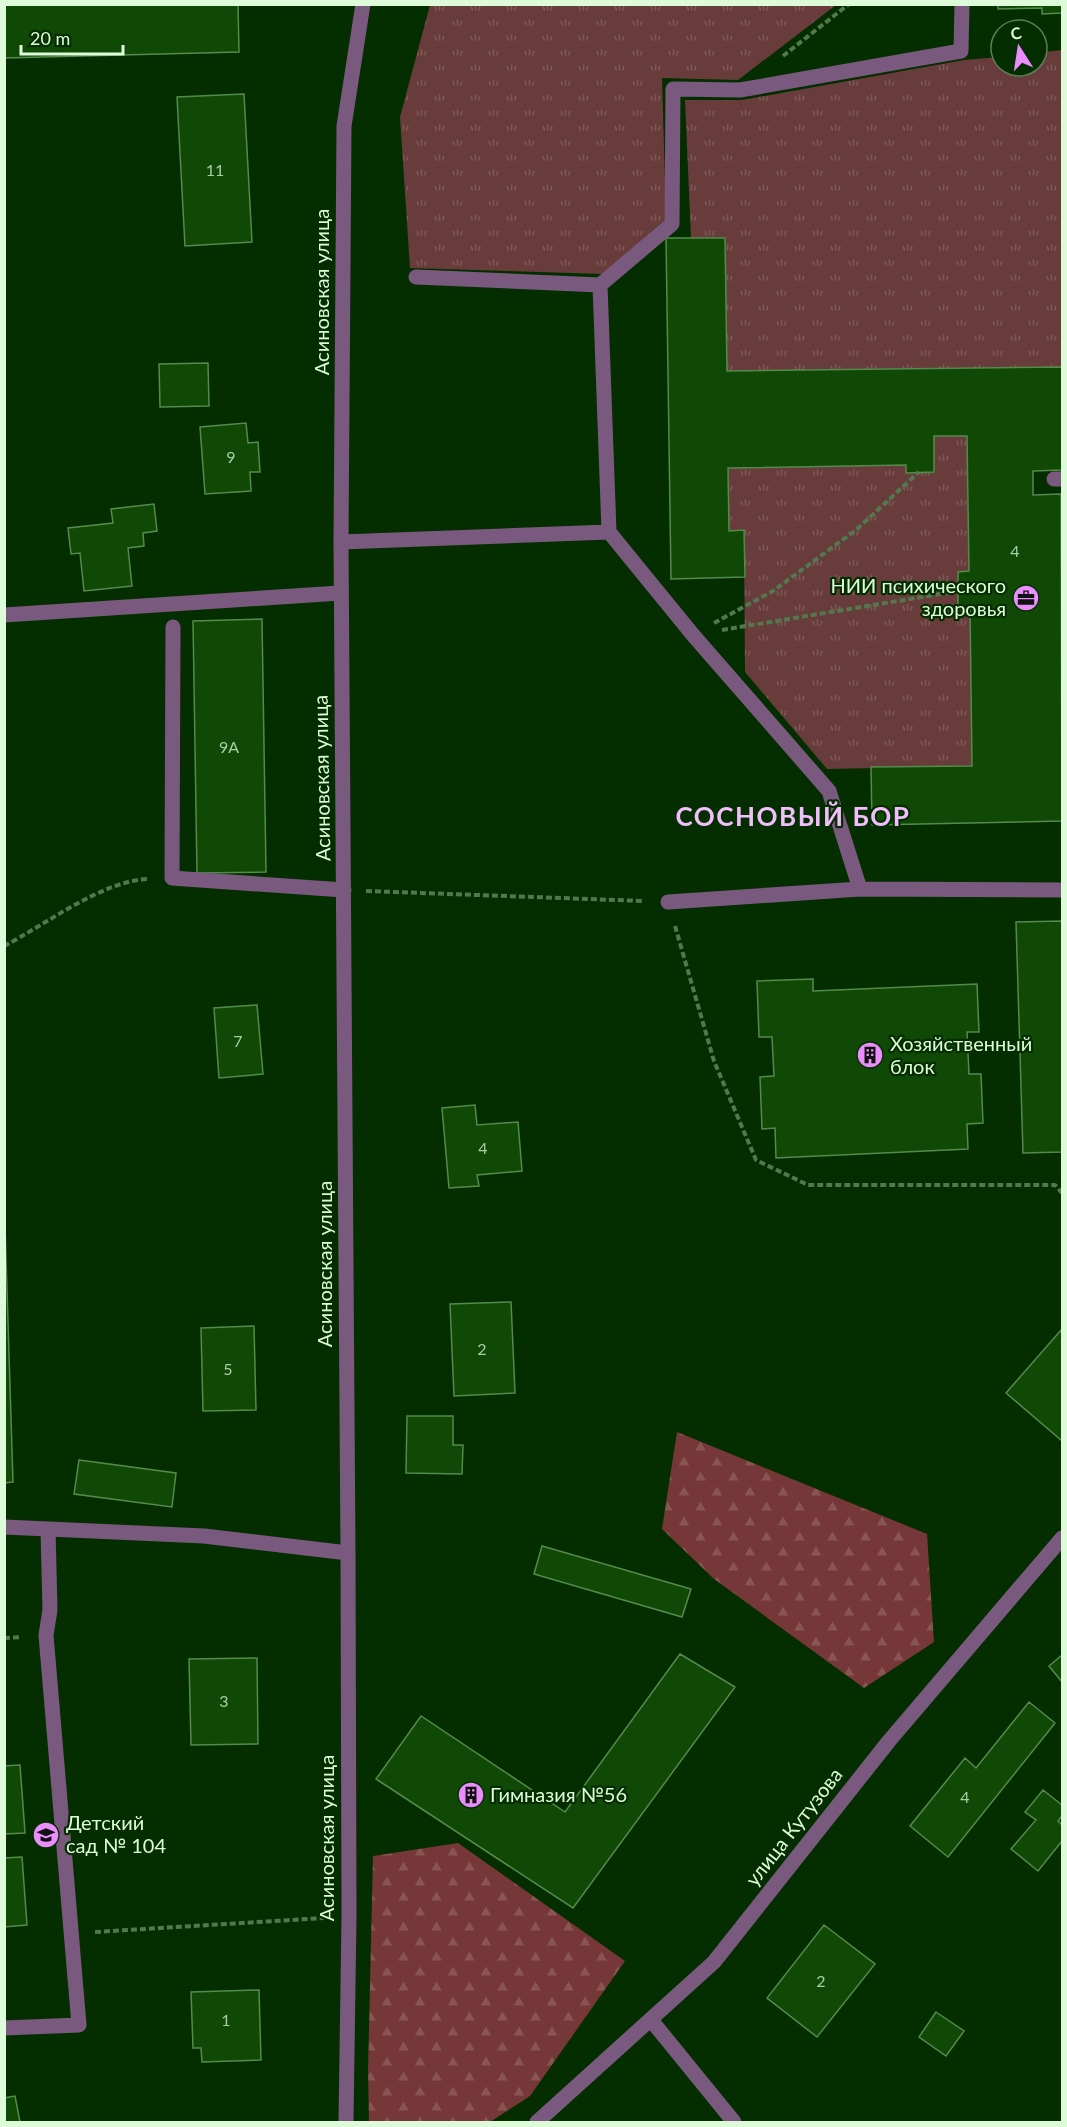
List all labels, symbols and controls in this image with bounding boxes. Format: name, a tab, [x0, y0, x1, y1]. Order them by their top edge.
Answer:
scale bar	[21, 18, 123, 56]
north arrow	[989, 18, 1049, 78]
text: С	[1009, 22, 1023, 43]
text: 20 m	[30, 27, 70, 49]
house number: 11	[206, 160, 224, 179]
street label: Асиновская улица	[309, 209, 333, 375]
house number: 9	[226, 447, 236, 466]
house number: 4	[1010, 541, 1020, 560]
place label: НИИ психического здоровья	[830, 573, 1006, 620]
office icon: НИИ психического здоровья	[1011, 583, 1041, 613]
street label: Асиновская улица	[308, 695, 334, 861]
house number: 9А	[219, 737, 239, 756]
district label: СОСНОВЫЙ БОР	[676, 800, 910, 832]
house number: 7	[233, 1031, 243, 1050]
place label: Хозяйственный блок	[890, 1031, 1032, 1078]
building icon: Хозяйственный блок	[855, 1040, 885, 1070]
house number: 4	[478, 1138, 488, 1157]
street label: Асиновская улица	[312, 1181, 336, 1347]
house number: 2	[477, 1339, 487, 1358]
house number: 5	[223, 1359, 233, 1378]
house number: 3	[219, 1691, 229, 1710]
street label: Асиновская улица	[314, 1755, 338, 1921]
street label: улица Кутузова	[740, 1763, 847, 1890]
building icon: Гимназия №56	[456, 1780, 486, 1810]
place label: Гимназия №56	[490, 1782, 627, 1806]
house number: 4	[960, 1787, 970, 1806]
place label: Детский сад № 104	[66, 1810, 166, 1857]
school or university icon: Детский сад № 104	[31, 1820, 61, 1850]
house number: 2	[816, 1971, 826, 1990]
house number: 1	[221, 2010, 231, 2029]

